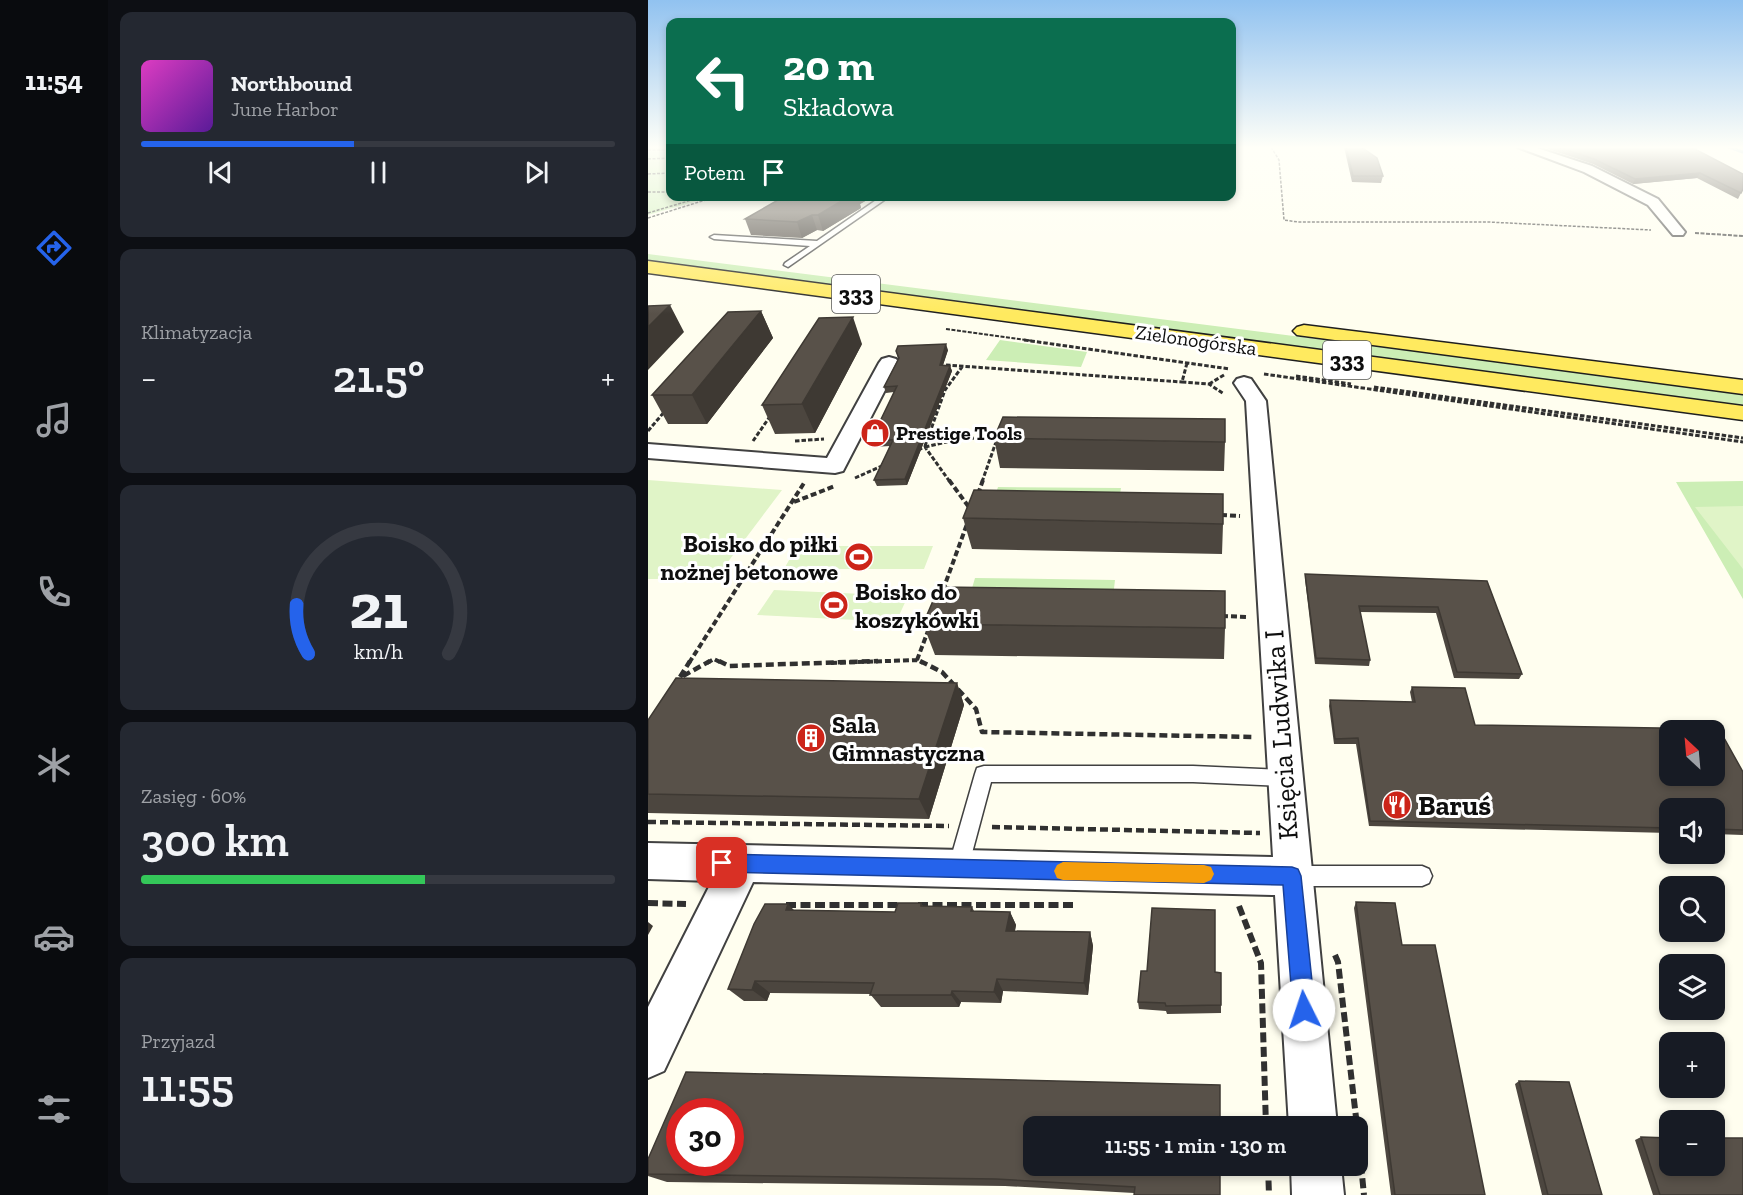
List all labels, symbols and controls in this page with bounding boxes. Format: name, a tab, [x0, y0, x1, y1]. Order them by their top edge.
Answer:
text: 20 m	[783, 40, 874, 91]
icon: left	[684, 42, 762, 120]
text: 11:54	[25, 65, 83, 97]
text: Northbound	[231, 70, 352, 97]
text: Składowa	[783, 91, 894, 123]
text: June Harbor	[231, 97, 339, 121]
icon: previous	[204, 156, 237, 189]
icon: pause	[362, 156, 395, 189]
icon: next	[520, 156, 553, 189]
icon: arrive	[757, 156, 790, 189]
text: Potem	[684, 159, 745, 186]
icon: directions	[33, 227, 75, 269]
road number: 333	[832, 275, 880, 313]
text: Klimatyzacja	[141, 320, 252, 344]
street label: Zielonogórska	[1134, 320, 1259, 360]
road number: 333	[1323, 341, 1371, 379]
text: 21.5°	[333, 350, 425, 404]
text: −	[141, 358, 156, 397]
text: +	[601, 358, 615, 397]
icon: music	[33, 399, 75, 441]
shop icon: Prestige Tools	[859, 417, 891, 449]
place label: Prestige Tools	[896, 421, 1022, 445]
place label: Boisko do piłki nożnej betonowe	[660, 529, 838, 586]
sports icon: Boisko do piłki nożnej betonowe	[843, 541, 875, 573]
text: 21	[349, 570, 407, 645]
icon: phone	[33, 571, 75, 613]
place label: Boisko do koszykówki	[855, 577, 979, 634]
sports icon: Boisko do koszykówki	[818, 589, 850, 621]
street label: Księcia Ludwika I	[1257, 629, 1305, 841]
text: km/h	[354, 640, 402, 665]
place label: Sala Gimnastyczna	[832, 710, 985, 767]
north arrow	[1659, 720, 1725, 786]
map controls	[1659, 720, 1725, 1176]
building icon: Sala Gimnastyczna	[795, 722, 827, 754]
icon: climate	[33, 744, 75, 786]
text: Zasięg · 60%	[141, 784, 246, 808]
restaurant icon: Baruś	[1381, 789, 1413, 821]
place label: Baruś	[1418, 789, 1491, 822]
button: sound	[1659, 798, 1725, 864]
text: 300 km	[141, 814, 289, 868]
pin	[696, 837, 747, 888]
icon: arrive	[705, 846, 738, 879]
button: search	[1659, 876, 1725, 942]
icon: car	[33, 916, 75, 958]
button: layers	[1659, 954, 1725, 1020]
position arrow	[1272, 978, 1336, 1042]
text: Przyjazd	[141, 1029, 215, 1053]
button: +	[1659, 1032, 1725, 1098]
text: 11:55	[141, 1059, 234, 1113]
icon: filters	[33, 1088, 75, 1130]
speed limit sign: 30	[666, 1098, 744, 1176]
button: −	[1659, 1110, 1725, 1176]
text: 11:55 · 1 min · 130 m	[1105, 1132, 1286, 1159]

